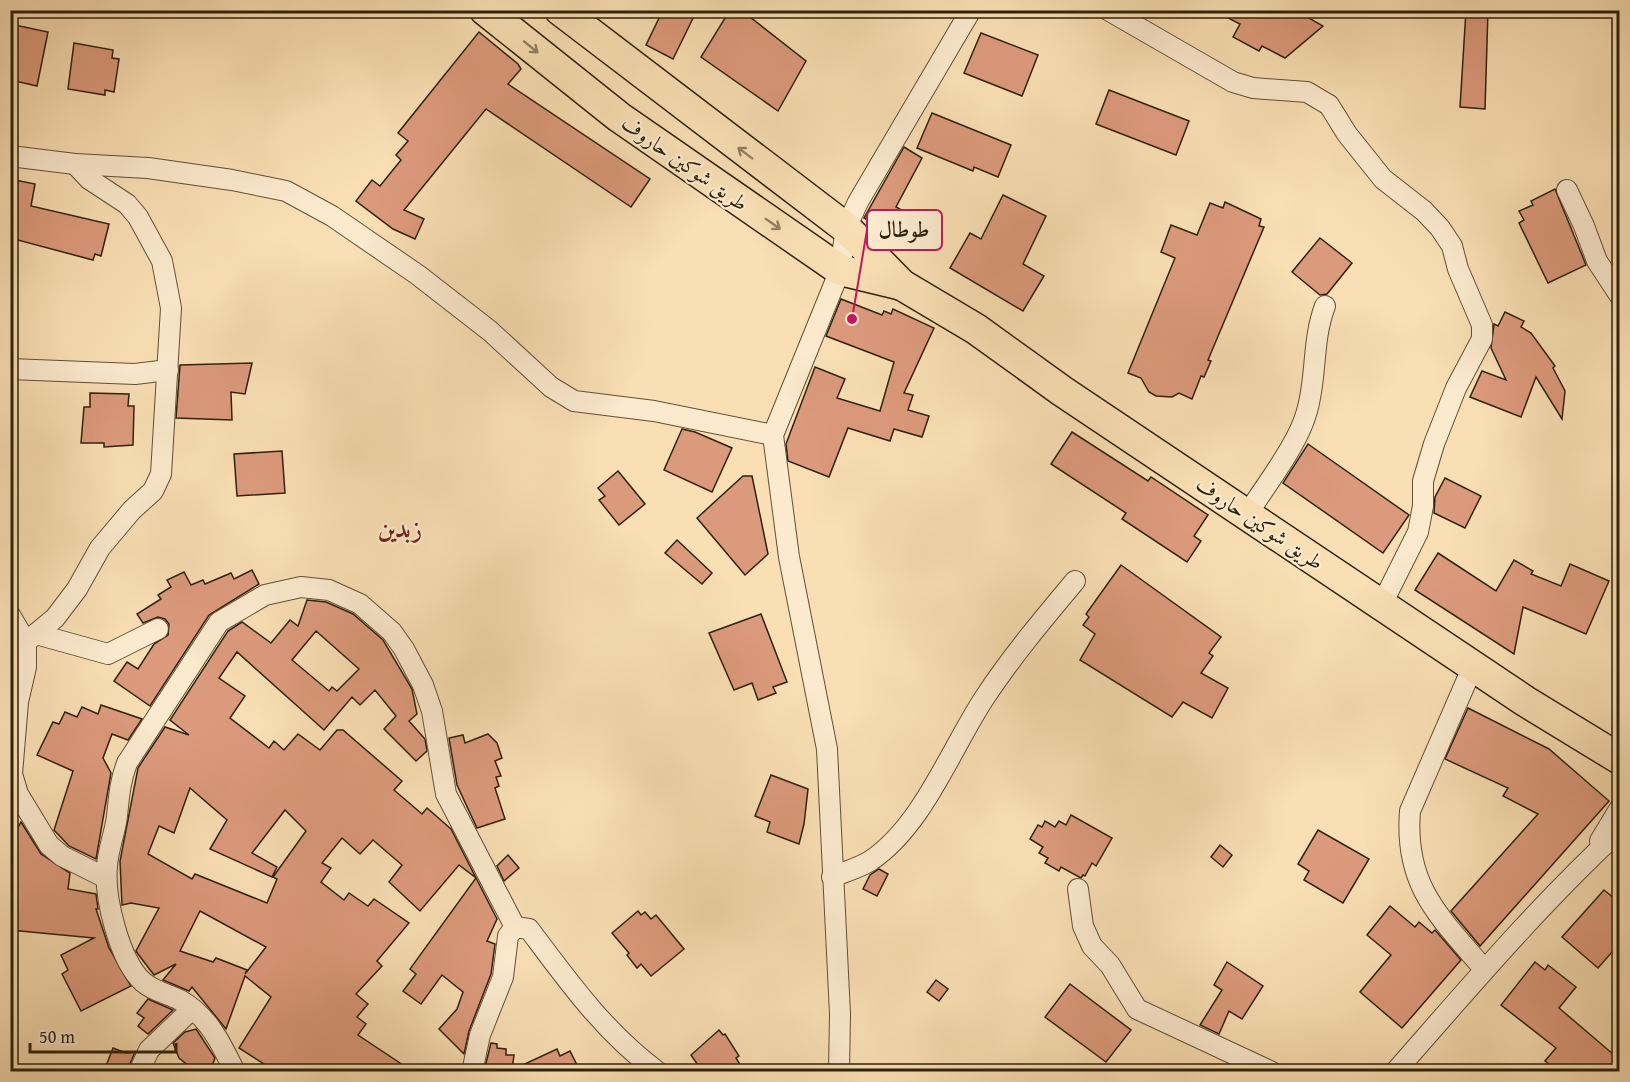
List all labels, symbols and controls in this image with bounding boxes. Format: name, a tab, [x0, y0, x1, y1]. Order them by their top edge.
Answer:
one-way arrow	[522, 40, 538, 53]
street label: طريق شوكين حاروف	[615, 108, 755, 218]
one-way arrow	[738, 147, 754, 159]
callout: طوطال	[867, 210, 942, 250]
text: طوطال	[879, 213, 929, 245]
one-way arrow	[764, 218, 780, 230]
street label: طريق شوكين حاروف	[1190, 469, 1330, 577]
district label: زبدين	[378, 511, 423, 546]
scale bar	[30, 1016, 176, 1054]
text: 50 m	[39, 1023, 75, 1050]

